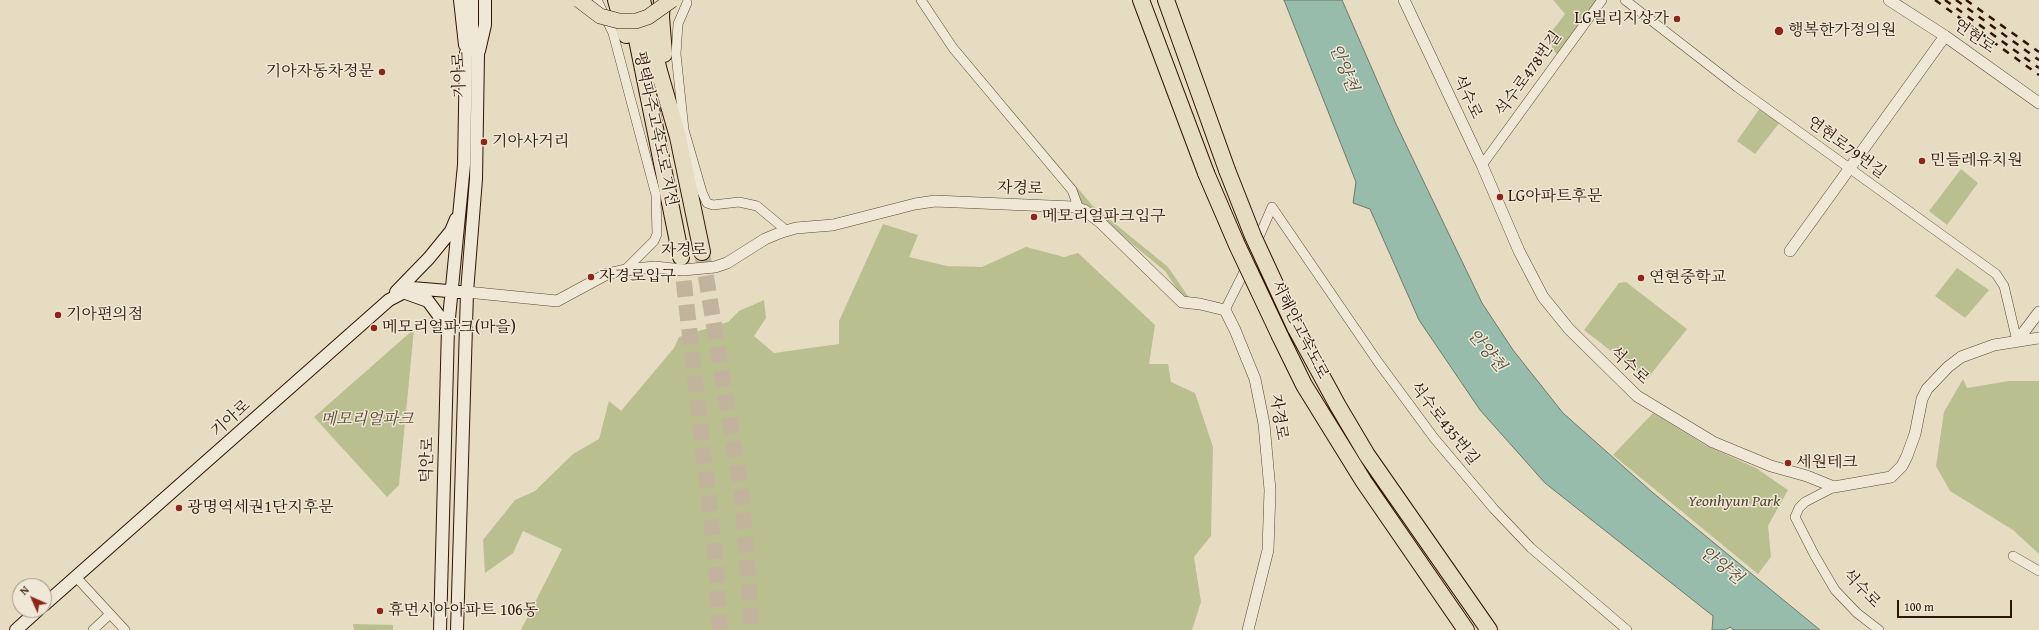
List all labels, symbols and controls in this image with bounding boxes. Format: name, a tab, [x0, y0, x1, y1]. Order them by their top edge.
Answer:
place label: LG빌리지상가	[1574, 9, 1669, 29]
marker: LG빌리지상가	[1672, 14, 1682, 24]
street label: 연현로	[1950, 16, 1998, 58]
place label: 행복한가정의원	[1788, 21, 1896, 41]
marker: 행복한가정의원	[1773, 25, 1785, 37]
street label: 석수로478번길	[1492, 28, 1566, 120]
water label: 안양천	[1324, 41, 1362, 95]
street label: 평택파주고속도로 지선	[629, 50, 681, 208]
street label: 기아로	[450, 51, 470, 99]
place label: 기아자동차정문	[266, 62, 374, 82]
marker: 기아자동차정문	[377, 67, 387, 77]
street label: 석수로	[1449, 72, 1485, 122]
street label: 연현로79번길	[1803, 113, 1889, 183]
place label: 기아사거리	[492, 132, 569, 152]
marker: 기아사거리	[479, 137, 489, 147]
place label: 민들레유치원	[1930, 151, 2023, 171]
marker: 민들레유치원	[1917, 156, 1927, 166]
street label: 자경로	[996, 179, 1044, 199]
place label: LG아파트후문	[1508, 187, 1603, 207]
marker: LG아파트후문	[1495, 192, 1505, 202]
place label: 메모리얼파크입구	[1042, 207, 1166, 227]
marker: 메모리얼파크입구	[1029, 212, 1039, 222]
street label: 자경로	[661, 241, 707, 261]
place label: 자경로입구	[599, 267, 676, 287]
place label: 연현중학교	[1649, 268, 1726, 288]
marker: 자경로입구	[586, 272, 596, 282]
marker: 연현중학교	[1636, 273, 1646, 283]
street label: 서해안고속도로	[1266, 277, 1332, 383]
place label: 기아편의점	[66, 305, 143, 325]
marker: 기아편의점	[53, 310, 63, 320]
place label: 메모리얼파크(마을)	[382, 318, 516, 338]
marker: 메모리얼파크(마을)	[369, 323, 379, 333]
water label: 안양천	[1462, 326, 1510, 376]
street label: 석수로	[1605, 343, 1653, 389]
street label: 석수로435번길	[1406, 379, 1482, 469]
street label: 자경로	[1265, 393, 1291, 441]
street label: 기아로	[207, 396, 255, 442]
park label: 메모리얼파크	[321, 410, 413, 430]
street label: 덕안로	[418, 436, 438, 484]
place label: 세원테크	[1796, 453, 1858, 473]
marker: 세원테크	[1783, 458, 1793, 468]
park label: Yeonhyun Park	[1688, 492, 1780, 512]
place label: 광명역세권1단지후문	[187, 498, 334, 518]
marker: 광명역세권1단지후문	[174, 503, 184, 513]
water label: 안양천	[1695, 543, 1747, 589]
street label: 석수로	[1838, 566, 1884, 612]
north arrow	[12, 578, 52, 618]
text: N	[16, 582, 32, 598]
scale bar	[1899, 592, 2014, 618]
text: 100 m	[1904, 598, 1934, 615]
place label: 휴먼시아아파트 106동	[388, 601, 538, 621]
marker: 휴먼시아아파트 106동	[375, 606, 385, 616]

